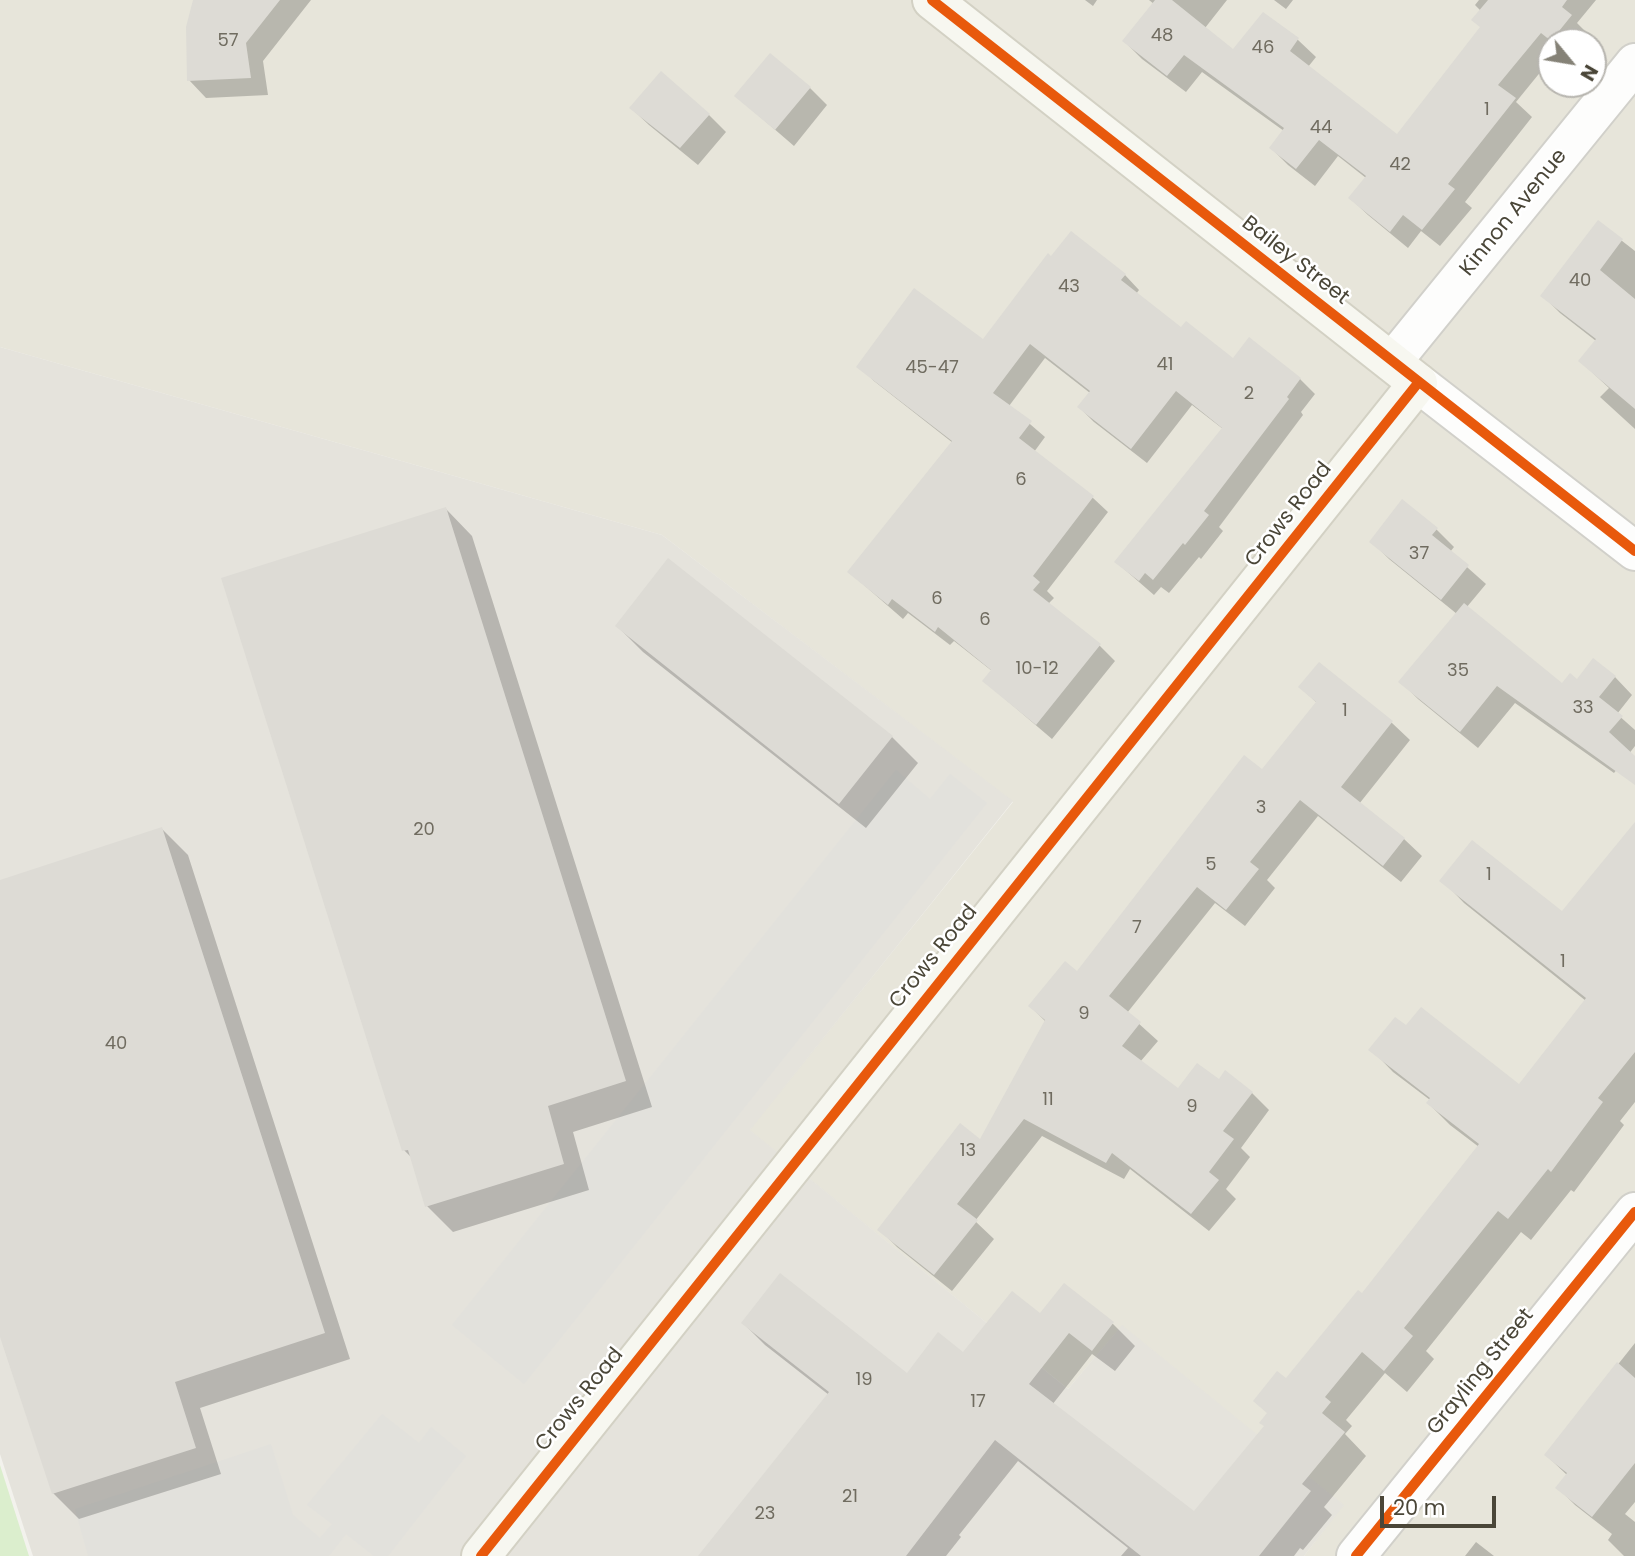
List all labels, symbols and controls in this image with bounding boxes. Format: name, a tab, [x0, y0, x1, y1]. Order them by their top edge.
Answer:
house number: 48	[1151, 25, 1173, 47]
north arrow	[1537, 28, 1607, 98]
house number: 57	[217, 30, 239, 52]
house number: 46	[1252, 37, 1274, 59]
text: N	[1574, 60, 1604, 86]
house number: 1	[1484, 99, 1490, 121]
house number: 44	[1310, 117, 1332, 139]
street label: Kinnon Avenue	[1455, 144, 1573, 282]
house number: 42	[1389, 154, 1411, 176]
street label: Bailey Street	[1236, 211, 1354, 311]
house number: 40	[1569, 270, 1591, 292]
house number: 43	[1058, 276, 1080, 298]
house number: 41	[1156, 354, 1174, 376]
house number: 45-47	[905, 357, 959, 379]
house number: 2	[1244, 383, 1254, 405]
street label: Crows Road	[1240, 458, 1338, 572]
house number: 6	[1015, 469, 1027, 491]
house number: 37	[1409, 543, 1429, 565]
house number: 6	[931, 588, 943, 610]
house number: 6	[979, 609, 991, 631]
house number: 10-12	[1015, 658, 1059, 680]
house number: 35	[1447, 660, 1469, 682]
house number: 33	[1572, 697, 1594, 719]
house number: 1	[1342, 700, 1348, 722]
house number: 3	[1256, 797, 1266, 819]
house number: 20	[413, 819, 435, 841]
house number: 5	[1205, 854, 1217, 876]
house number: 1	[1486, 864, 1492, 886]
street label: Crows Road	[885, 900, 983, 1014]
house number: 7	[1132, 917, 1142, 939]
house number: 1	[1560, 951, 1566, 973]
house number: 9	[1078, 1003, 1090, 1025]
house number: 40	[105, 1033, 127, 1055]
house number: 11	[1042, 1089, 1054, 1111]
house number: 9	[1186, 1096, 1198, 1118]
house number: 13	[960, 1140, 976, 1162]
street label: Grayling Street	[1422, 1304, 1540, 1440]
street label: Crows Road	[531, 1343, 629, 1457]
house number: 19	[855, 1369, 873, 1391]
house number: 17	[970, 1391, 986, 1413]
scale bar	[1383, 1482, 1498, 1526]
house number: 21	[842, 1486, 858, 1508]
text: 20 m	[1393, 1493, 1446, 1522]
house number: 23	[755, 1503, 775, 1525]

